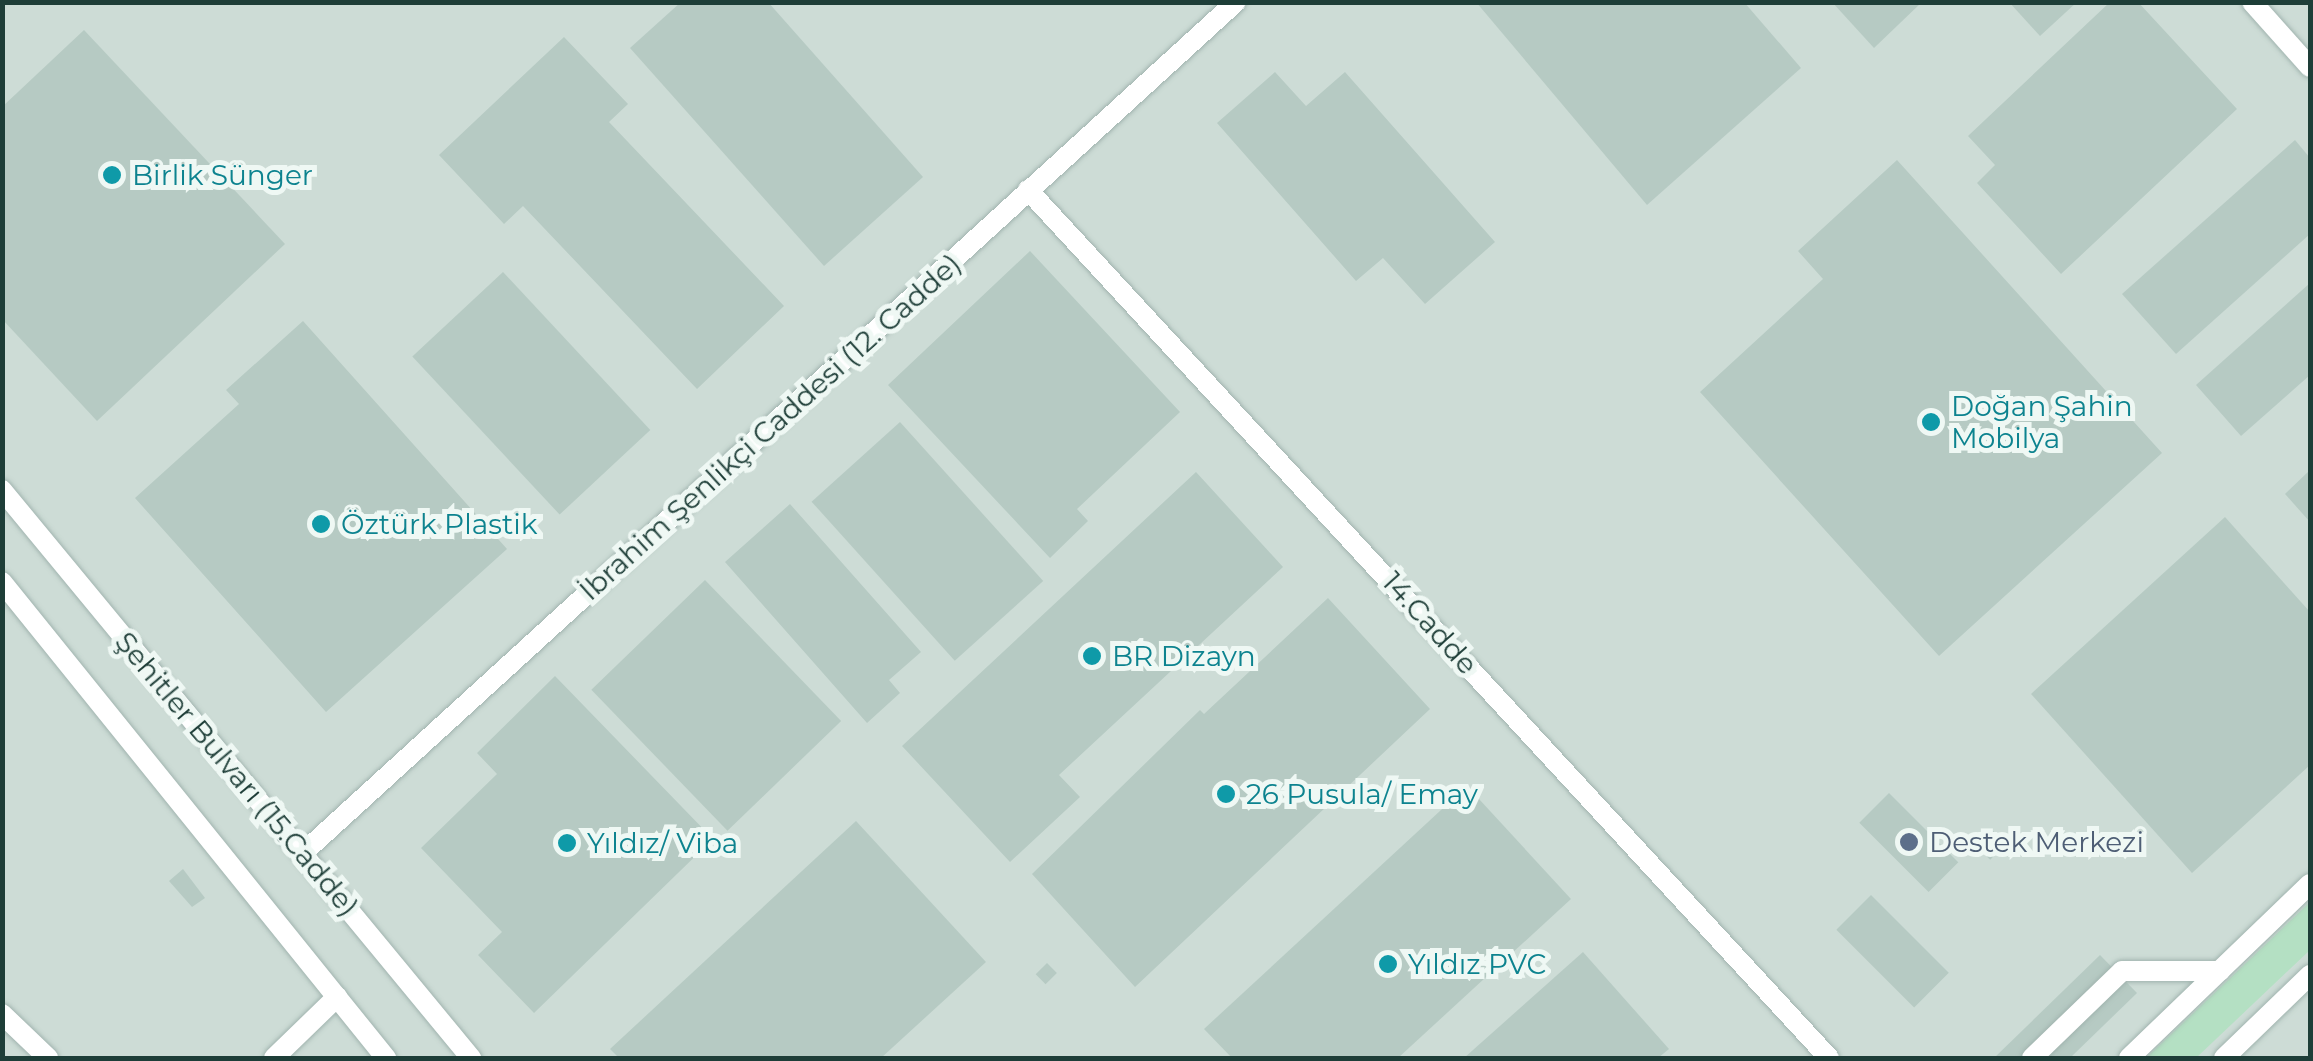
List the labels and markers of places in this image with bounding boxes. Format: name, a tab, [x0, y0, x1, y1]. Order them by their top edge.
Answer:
place label: Birlik Sünger	[132, 158, 313, 192]
marker: Birlik Sünger	[101, 164, 123, 186]
place label: Doğan Şahin Mobilya	[1951, 389, 2133, 455]
marker: Doğan Şahin Mobilya	[1920, 411, 1942, 433]
place label: Öztürk Plastik	[341, 507, 538, 541]
marker: Öztürk Plastik	[310, 513, 332, 535]
place label: BR Dizayn	[1112, 639, 1256, 673]
marker: BR Dizayn	[1081, 645, 1103, 667]
place label: 26 Pusula/ Emay	[1246, 777, 1478, 811]
marker: 26 Pusula/ Emay	[1215, 783, 1237, 805]
place label: Destek Merkezi	[1929, 825, 2144, 859]
place label: Yıldız/ Viba	[587, 826, 738, 860]
marker: Destek Merkezi	[1898, 831, 1920, 853]
marker: Yıldız/ Viba	[556, 832, 578, 854]
place label: Yıldız PVC	[1408, 947, 1546, 981]
marker: Yıldız PVC	[1377, 953, 1399, 975]

